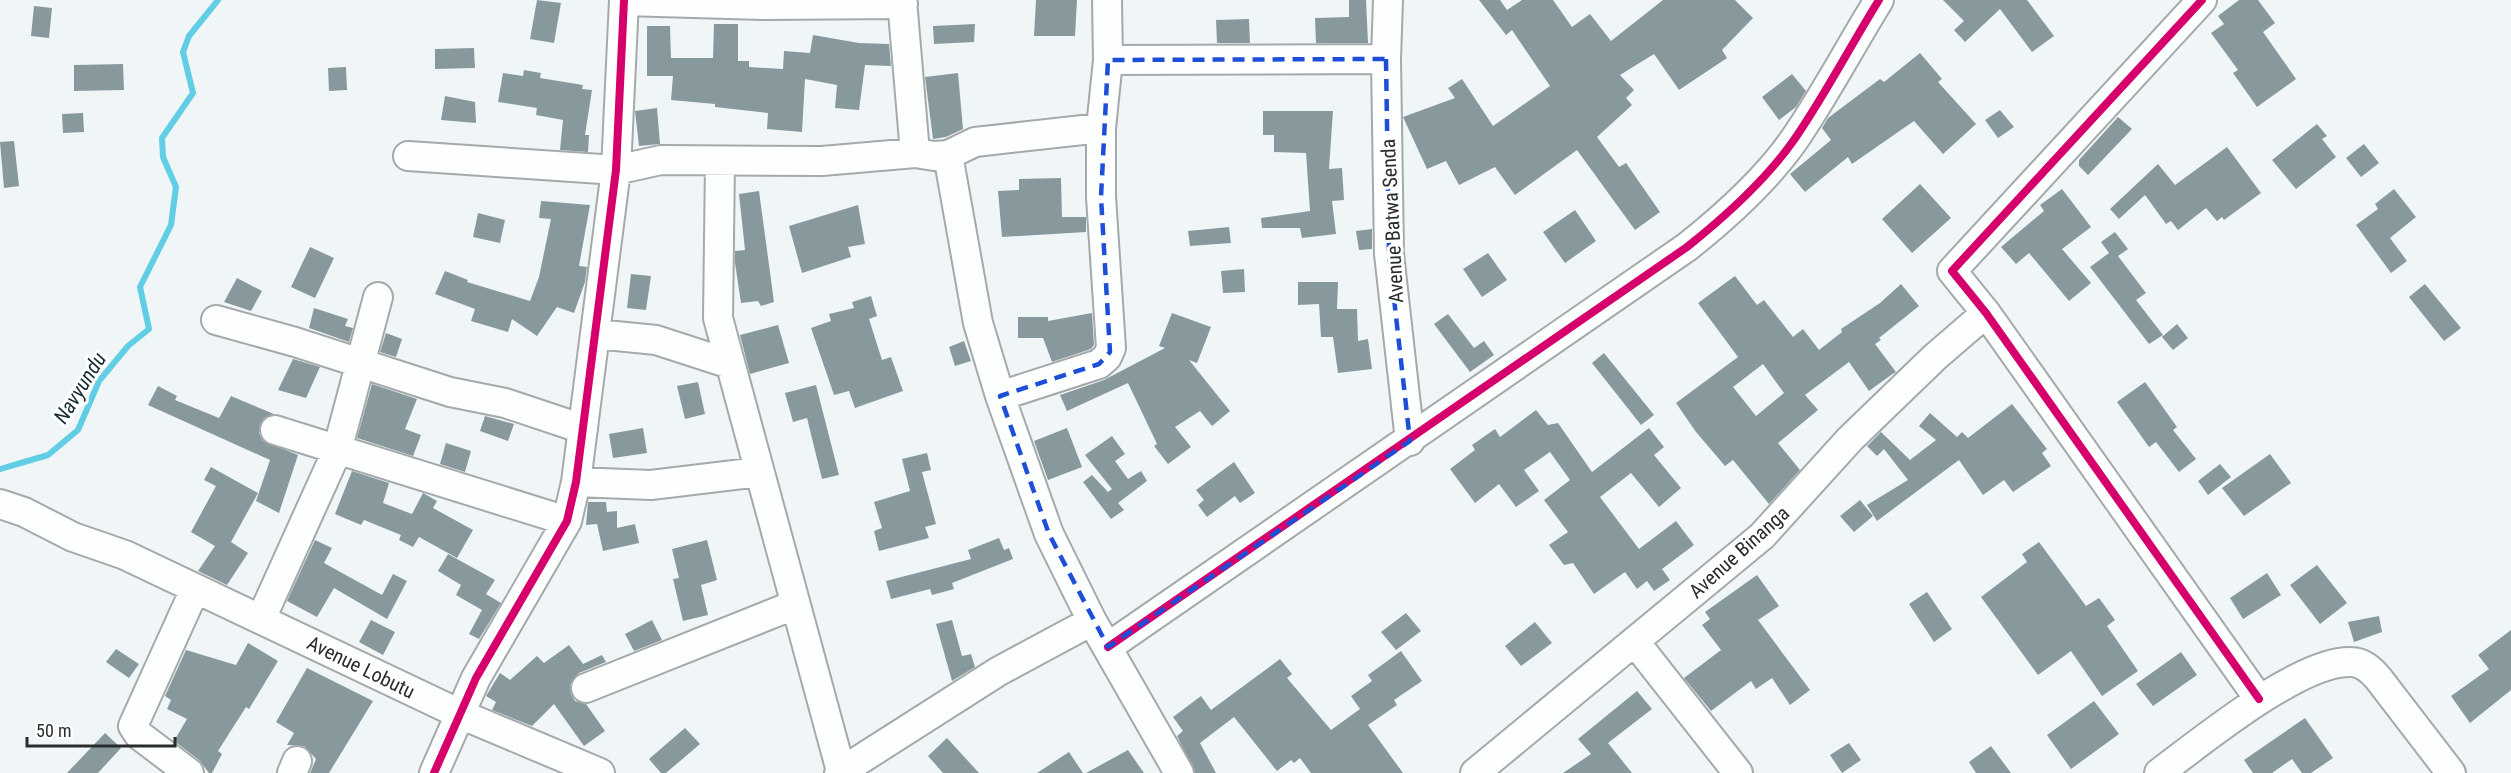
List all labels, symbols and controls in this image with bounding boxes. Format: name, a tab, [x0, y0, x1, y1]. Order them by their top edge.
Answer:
street label: Avenue Batwa Senda	[1376, 138, 1408, 304]
water label: Navyundu	[49, 348, 111, 428]
street label: Avenue Binanga	[1684, 501, 1794, 603]
street label: Avenue Lobutu	[303, 631, 419, 703]
scale bar	[27, 710, 176, 748]
text: 50 m	[36, 720, 71, 741]

